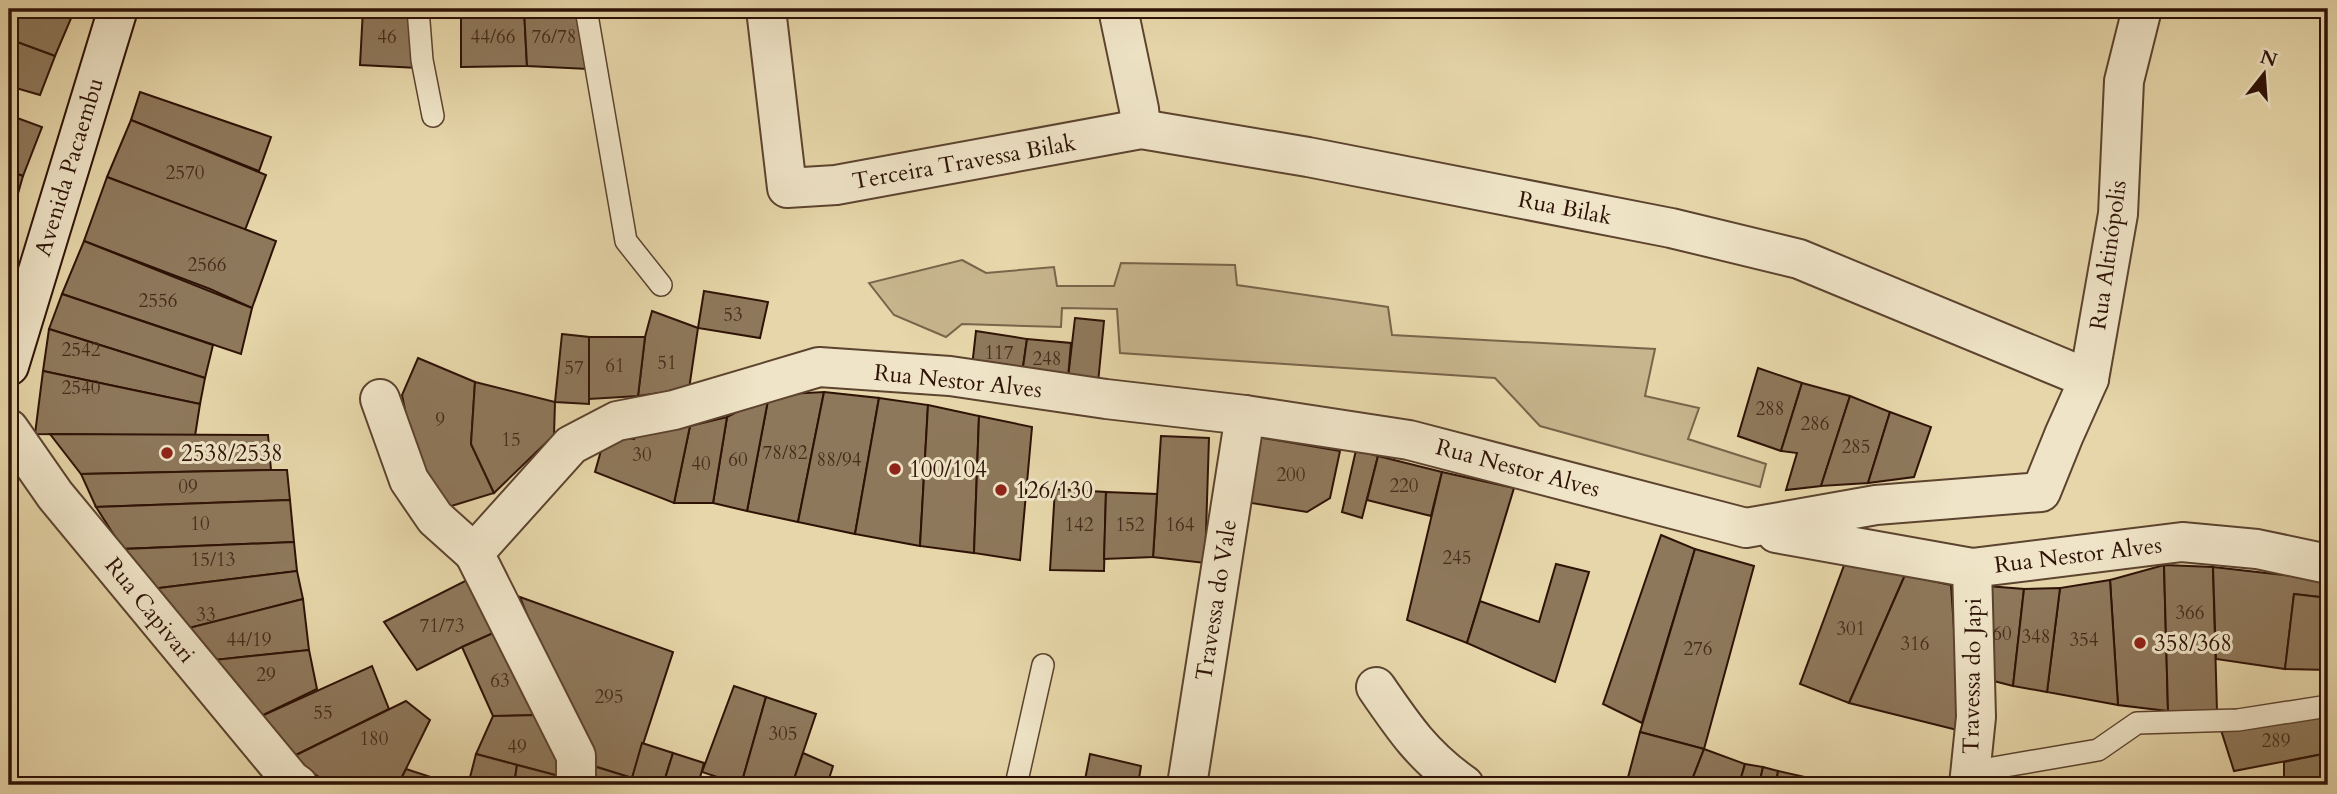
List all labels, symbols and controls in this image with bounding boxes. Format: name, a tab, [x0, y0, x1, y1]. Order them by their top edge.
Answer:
house number: 46	[377, 24, 397, 50]
house number: 44/66	[470, 24, 516, 50]
house number: 76/78	[531, 24, 577, 50]
north arrow	[2228, 38, 2298, 108]
text: N	[2257, 44, 2281, 74]
street label: Avenida Pacaembu	[27, 74, 111, 260]
street label: Terceira Travessa Bilak	[850, 127, 1079, 197]
house number: 2570	[166, 160, 205, 186]
street label: Rua Altinópolis	[2082, 178, 2134, 332]
street label: Rua Bilak	[1515, 184, 1615, 232]
house number: 2566	[188, 252, 226, 278]
house number: 2556	[139, 288, 177, 314]
house number: 53	[723, 302, 743, 328]
house number: 2542	[62, 337, 101, 363]
house number: 117	[984, 340, 1014, 366]
house number: 248	[1032, 346, 1062, 372]
house number: 51	[657, 350, 677, 376]
house number: 61	[605, 353, 625, 379]
house number: 57	[564, 355, 584, 381]
street label: Rua Nestor Alves	[872, 357, 1044, 405]
house number: 2540	[62, 375, 101, 401]
house number: 288	[1755, 396, 1785, 422]
house number: 9	[435, 407, 445, 433]
house number: 286	[1800, 411, 1830, 437]
house number: 15	[501, 427, 521, 453]
street label: Rua Nestor Alves	[1433, 431, 1603, 505]
house number: 285	[1841, 434, 1871, 460]
place label: 2538/2538	[181, 438, 283, 469]
house number: 78/82	[762, 440, 808, 466]
house number: 30	[632, 442, 652, 468]
marker: 2538/2538	[159, 445, 175, 461]
house number: 60	[728, 447, 748, 473]
house number: 88/94	[816, 447, 862, 473]
house number: 40	[691, 451, 711, 477]
place label: 100/104	[909, 454, 987, 485]
marker: 100/104	[887, 461, 903, 477]
house number: 200	[1276, 462, 1306, 488]
house number: 220	[1389, 473, 1419, 499]
house number: 09	[178, 474, 198, 500]
place label: 126/130	[1015, 475, 1093, 506]
marker: 126/130	[993, 482, 1009, 498]
house number: 10	[190, 511, 210, 537]
house number: 142	[1064, 512, 1094, 538]
house number: 152	[1115, 512, 1145, 538]
house number: 164	[1165, 512, 1195, 538]
street label: Travessa do Vale	[1188, 517, 1244, 683]
street label: Rua Nestor Alves	[1992, 529, 2164, 581]
house number: 245	[1442, 545, 1472, 571]
house number: 15/13	[190, 547, 236, 573]
street label: Rua Capivari	[98, 551, 202, 669]
street label: Travessa do Japi	[1955, 598, 1989, 754]
house number: 366	[2175, 600, 2205, 626]
house number: 33	[196, 602, 216, 628]
house number: 71/73	[419, 613, 465, 639]
house number: 301	[1836, 616, 1866, 642]
house number: 60	[1992, 621, 2012, 647]
house number: 348	[2021, 624, 2051, 650]
house number: 44/19	[226, 627, 272, 653]
house number: 354	[2069, 627, 2099, 653]
place label: 358/368	[2154, 628, 2232, 659]
house number: 316	[1900, 631, 1930, 657]
marker: 358/368	[2132, 635, 2148, 651]
house number: 276	[1683, 636, 1713, 662]
house number: 29	[256, 662, 276, 688]
house number: 63	[490, 668, 510, 694]
house number: 295	[594, 684, 624, 710]
house number: 55	[313, 700, 333, 726]
house number: 305	[768, 721, 798, 747]
house number: 180	[359, 726, 389, 752]
house number: 289	[2261, 728, 2291, 754]
house number: 49	[507, 734, 527, 760]

